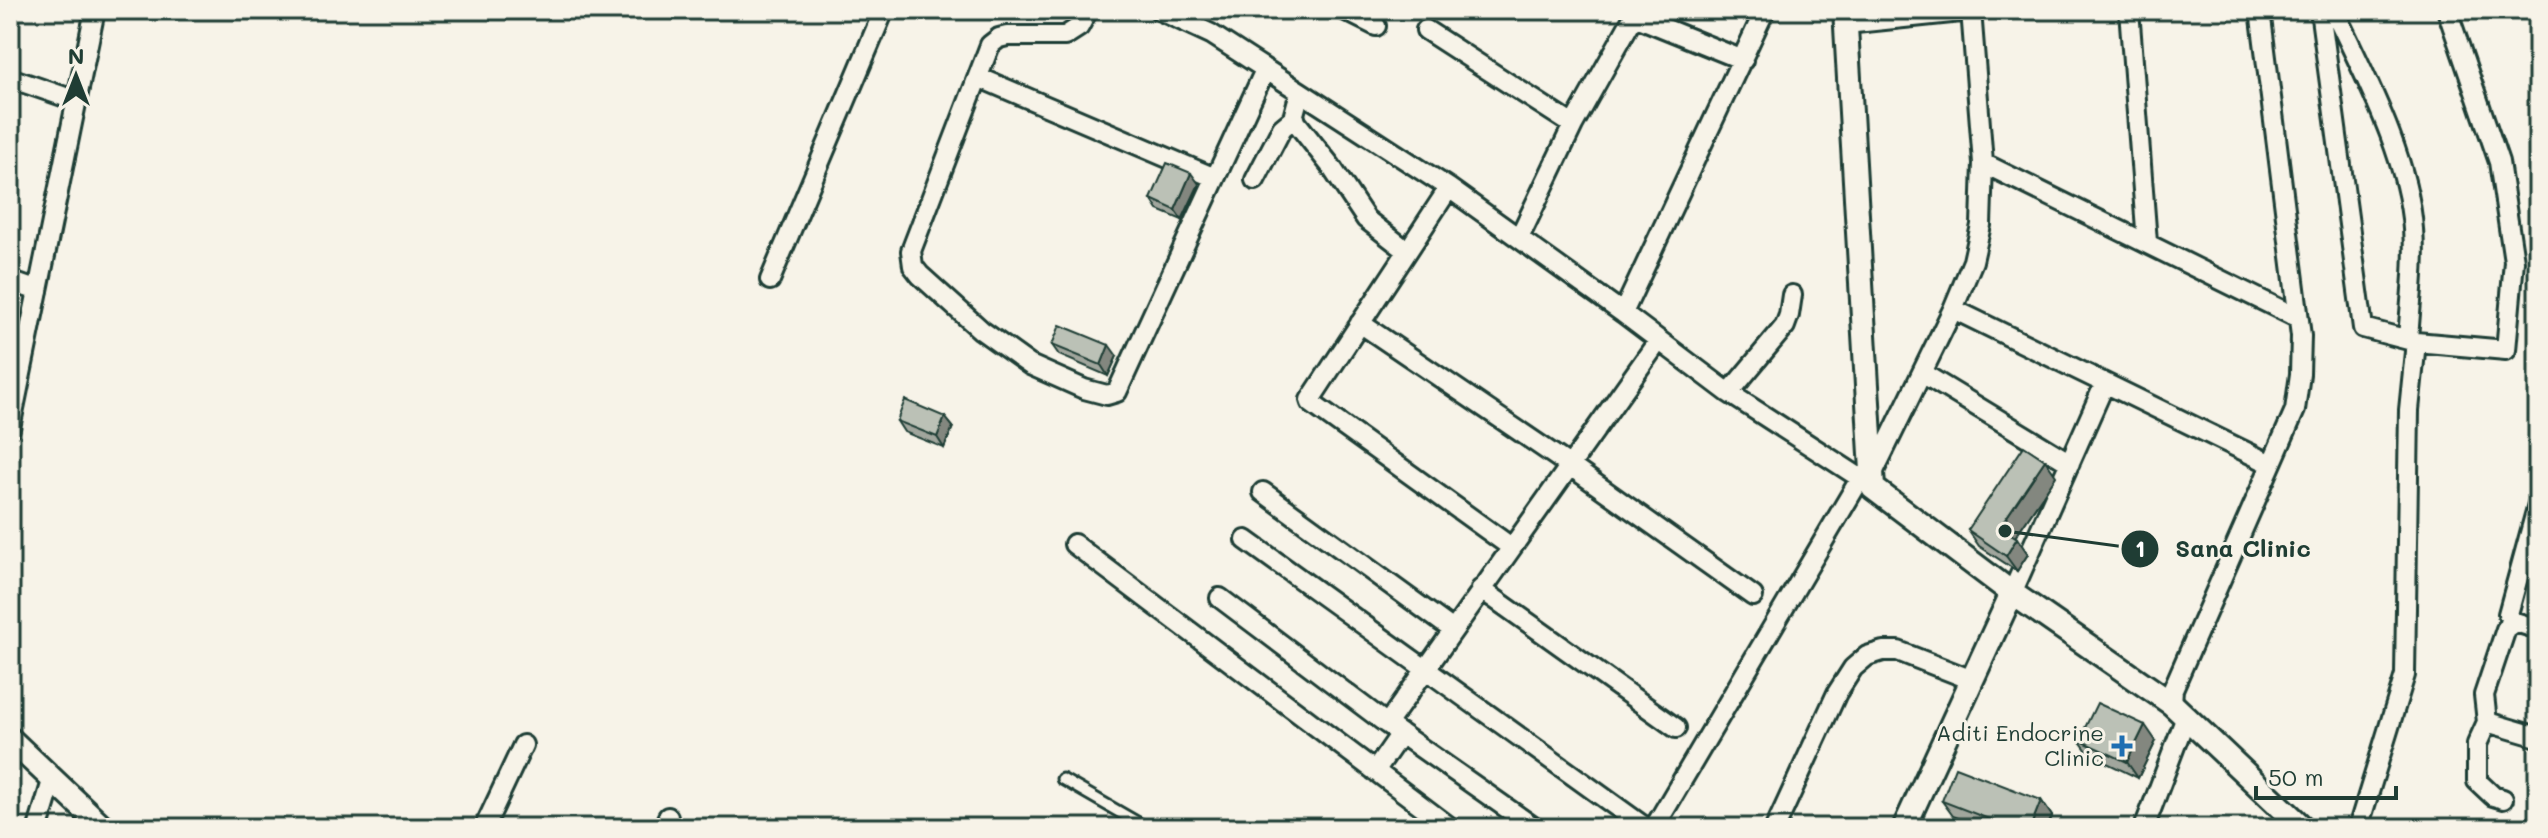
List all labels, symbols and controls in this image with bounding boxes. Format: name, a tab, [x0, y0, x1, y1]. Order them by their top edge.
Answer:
north arrow	[36, 36, 116, 116]
text: N	[68, 41, 84, 70]
callout: Sana Clinic	[2120, 525, 2327, 573]
text: 1	[2135, 532, 2145, 563]
text: Sana Clinic	[2175, 532, 2311, 563]
place label: Aditi Endocrine Clinic	[1936, 718, 2104, 772]
marker: Aditi Endocrine Clinic	[2111, 735, 2133, 757]
scale bar	[2256, 750, 2396, 800]
text: 50 m	[2268, 761, 2324, 792]

